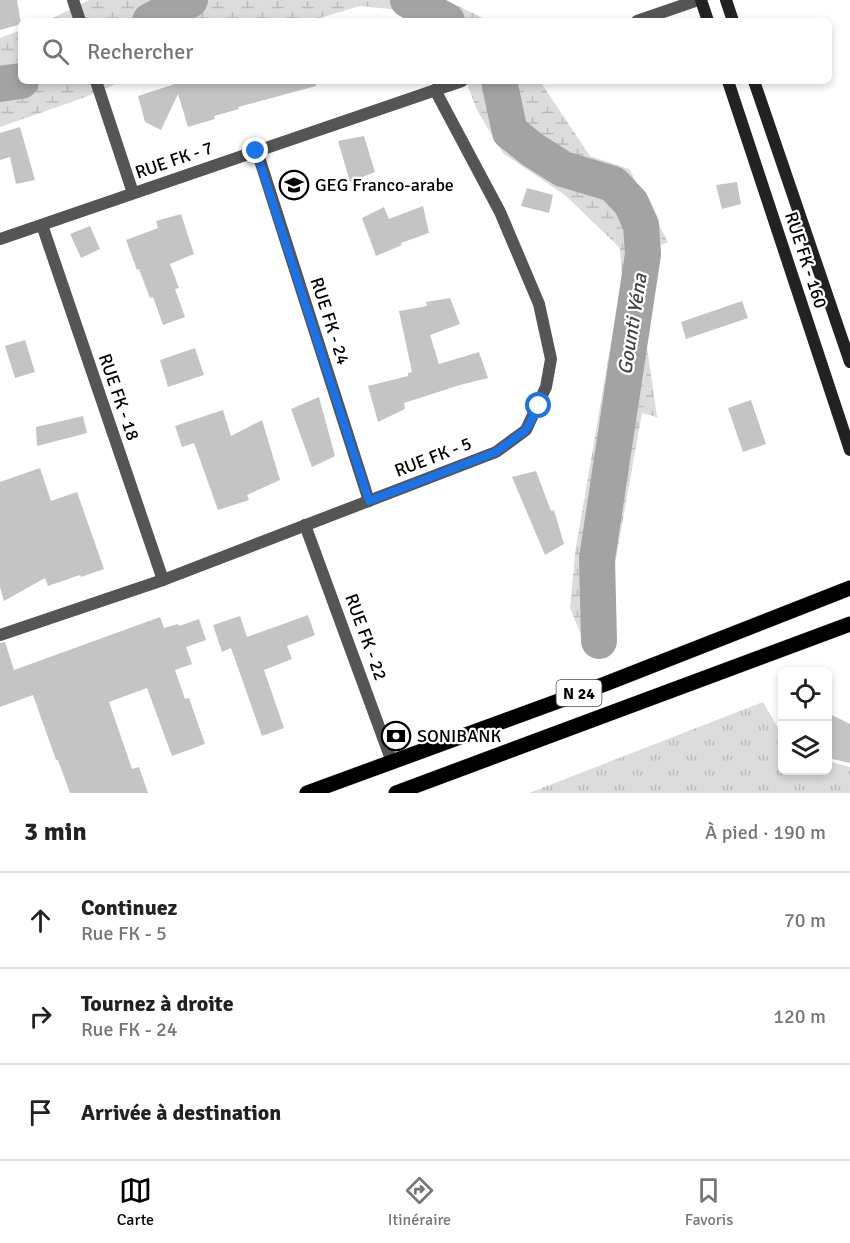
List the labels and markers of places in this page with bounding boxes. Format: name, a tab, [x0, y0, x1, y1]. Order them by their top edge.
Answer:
school or university icon: GEG Franco-arabe	[278, 169, 310, 201]
place label: GEG Franco-arabe	[315, 174, 454, 196]
bank icon: SONIBANK	[380, 720, 412, 752]
place label: SONIBANK	[417, 725, 501, 747]

